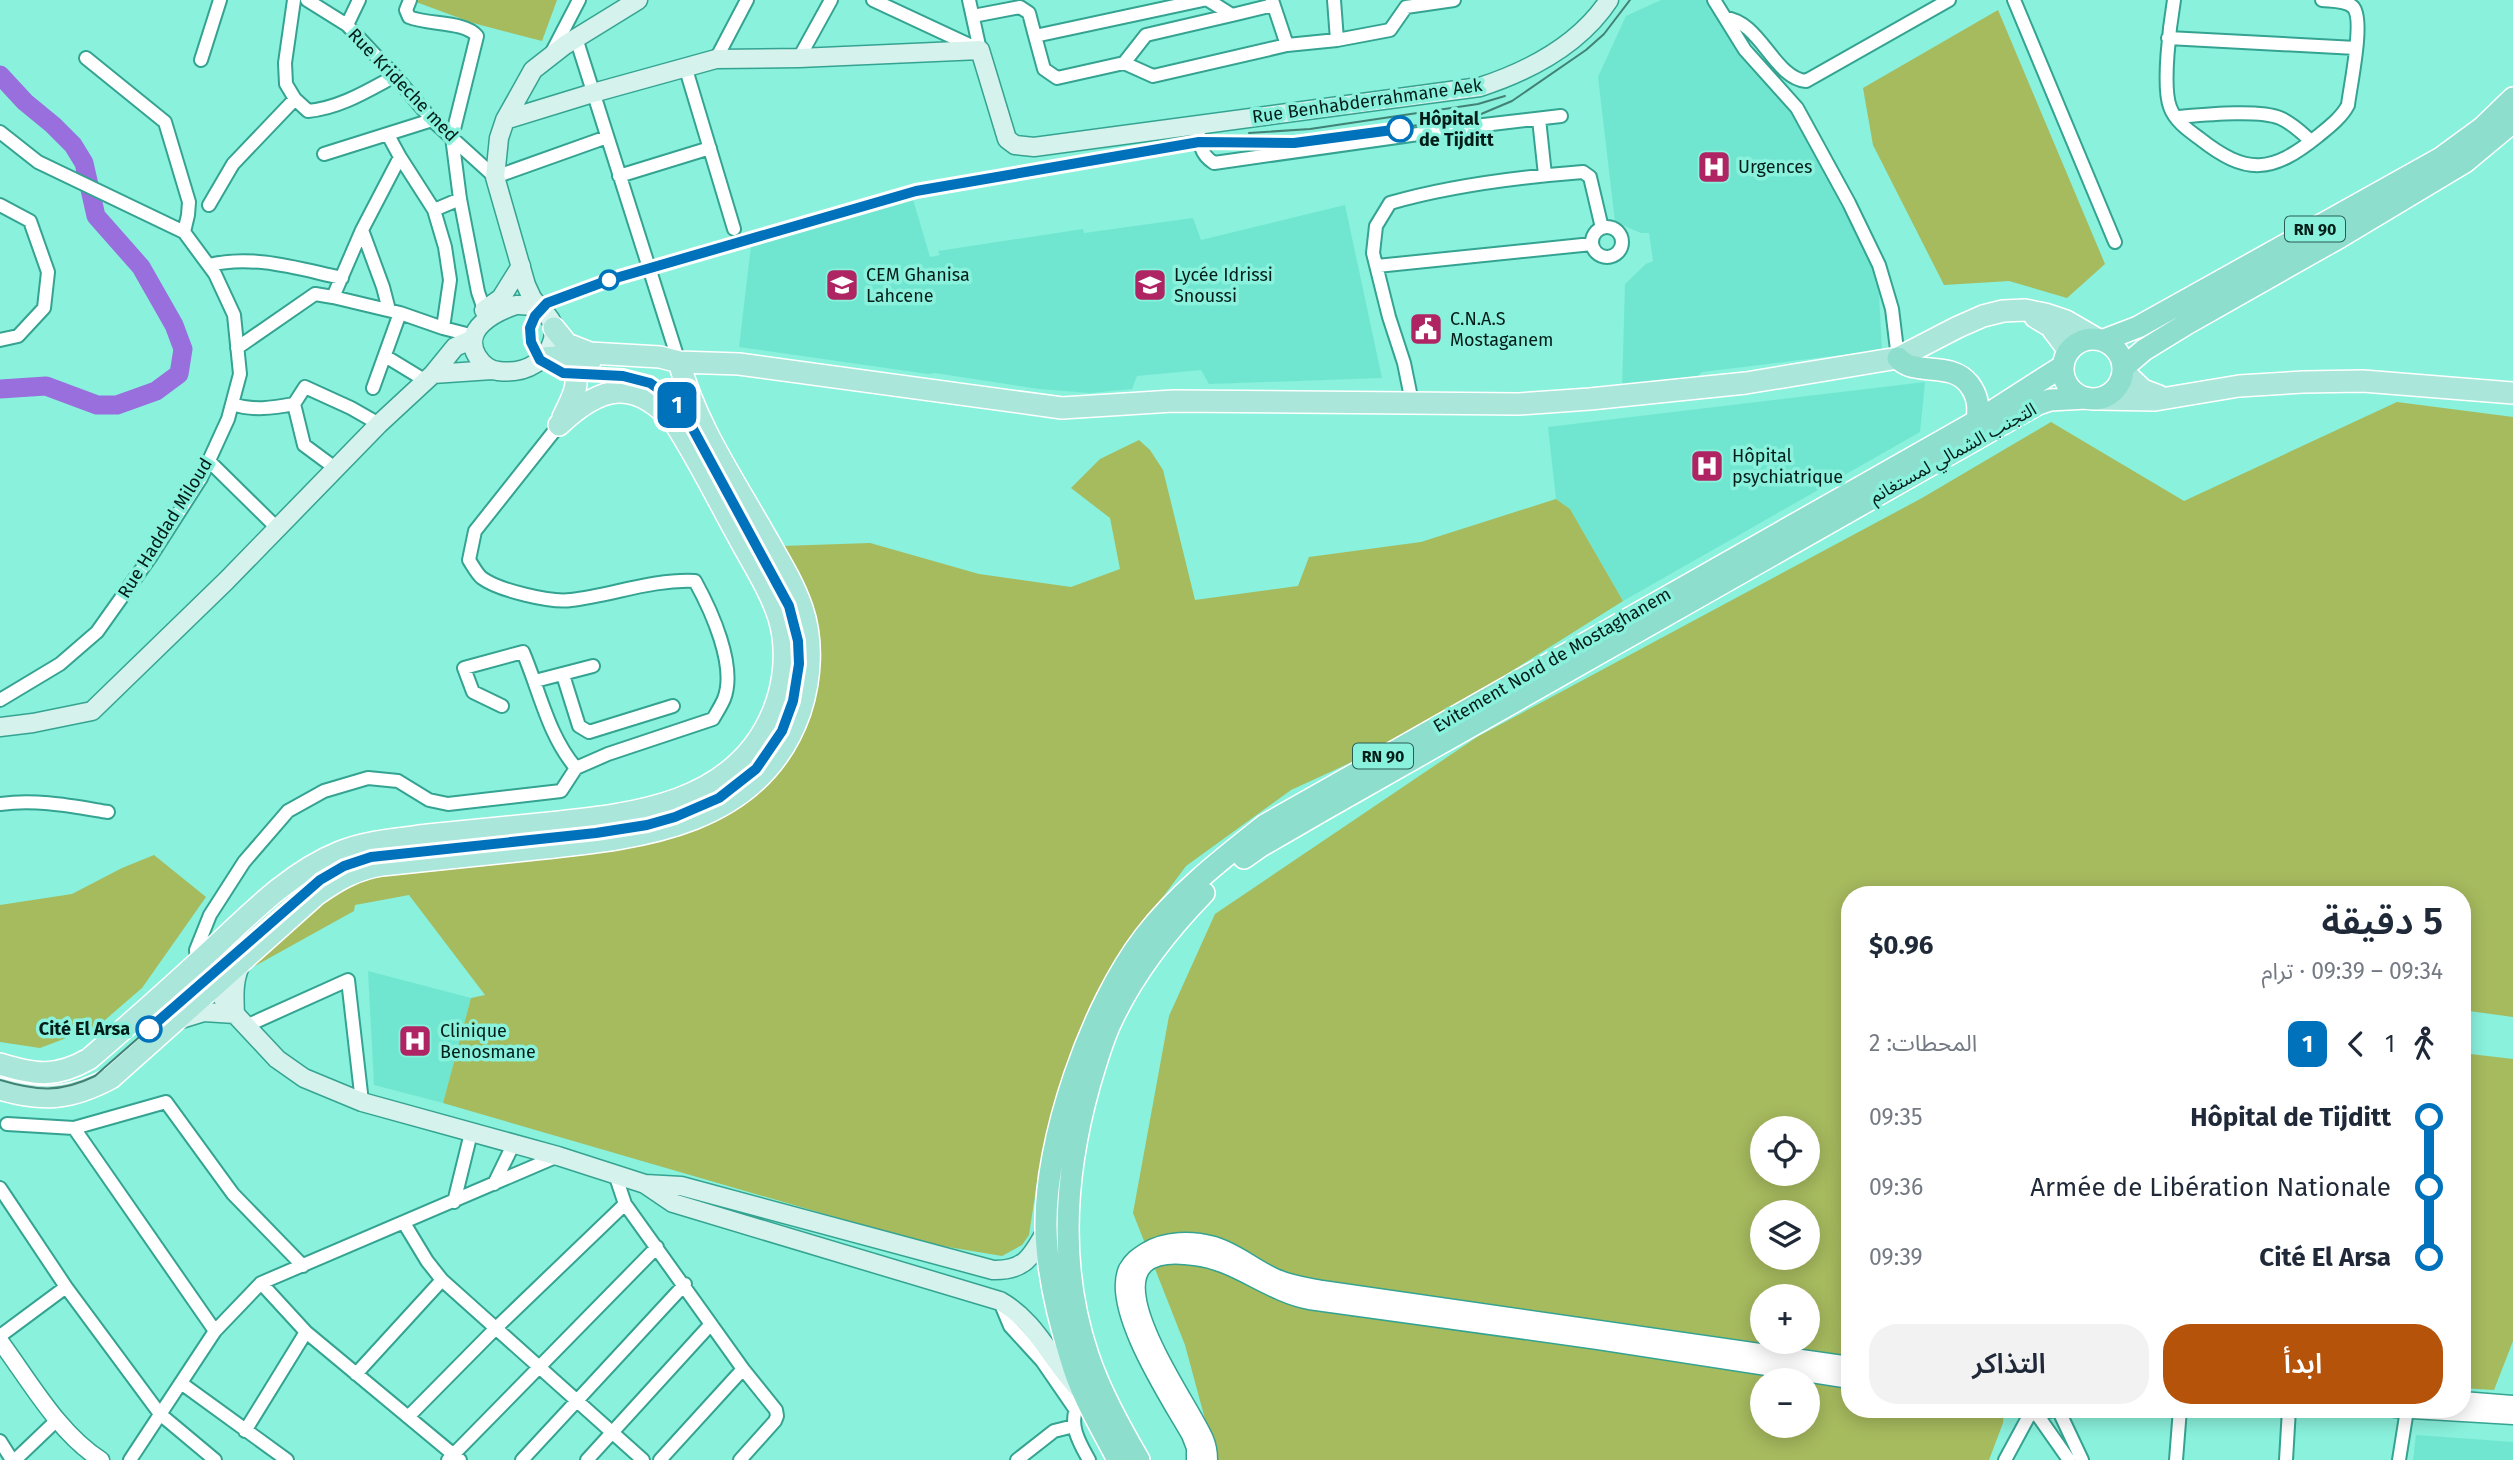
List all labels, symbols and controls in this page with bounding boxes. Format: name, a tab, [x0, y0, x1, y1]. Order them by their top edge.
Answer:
street label: Rue Krideche med	[343, 24, 463, 146]
street label: Rue Benhabderrahmane Aek	[1251, 74, 1484, 128]
place label: Hôpital de Tijditt	[1419, 108, 1495, 151]
marker: Hôpital de Tijditt	[1387, 116, 1413, 142]
hospital icon: Urgences	[1695, 148, 1733, 186]
place label: Urgences	[1738, 156, 1812, 178]
road number: RN 90	[2285, 216, 2345, 242]
place label: CEM Ghanisa Lahcene	[866, 264, 970, 307]
place label: Lycée Idrissi Snoussi	[1174, 264, 1273, 307]
school or university icon: CEM Ghanisa Lahcene	[823, 266, 861, 304]
school or university icon: Lycée Idrissi Snoussi	[1131, 266, 1169, 304]
unlabelled marker	[599, 270, 619, 290]
place label: C.N.A.S Mostaganem	[1450, 308, 1554, 351]
public building icon: C.N.A.S Mostaganem	[1407, 310, 1445, 348]
line badge: 1	[654, 382, 700, 428]
text: 1	[671, 391, 683, 419]
street label: التجنب الشمالي لمستغانم	[1866, 398, 2041, 510]
place label: Hôpital psychiatrique	[1732, 445, 1843, 488]
hospital icon: Hôpital psychiatrique	[1688, 447, 1726, 485]
street label: Rue Haddad Miloud	[113, 454, 217, 602]
street label: Evitement Nord de Mostaghanem	[1429, 583, 1675, 737]
road number: RN 90	[1353, 744, 1413, 768]
text: 5 دقيقة	[2322, 898, 2443, 944]
text: $0.96	[1869, 930, 1933, 961]
text: 09:34 – 09:39 · ترام	[2261, 957, 2443, 985]
marker: Cité El Arsa	[136, 1016, 162, 1042]
place label: Cité El Arsa	[39, 1018, 130, 1040]
place label: Clinique Benosmane	[440, 1020, 536, 1063]
hospital icon: Clinique Benosmane	[396, 1022, 434, 1060]
icon: back	[2337, 1025, 2375, 1063]
icon: walk	[2405, 1025, 2443, 1063]
text: المحطات: 2	[1869, 1029, 1977, 1057]
text: 1	[2302, 1030, 2313, 1058]
text: 1	[2385, 1030, 2395, 1058]
text: Hôpital de Tijditt	[2190, 1102, 2391, 1133]
text: 09:35	[1869, 1103, 1922, 1131]
map controls	[1750, 1116, 1820, 1438]
button: locate	[1750, 1116, 1820, 1186]
text: Armée de Libération Nationale	[2030, 1172, 2391, 1203]
text: 09:36	[1869, 1173, 1923, 1201]
button: layers	[1750, 1200, 1820, 1270]
text: Cité El Arsa	[2259, 1242, 2391, 1273]
text: 09:39	[1869, 1243, 1923, 1271]
button: +	[1750, 1284, 1820, 1354]
button: التذاكر	[1869, 1324, 2149, 1404]
button: ابدأ	[2163, 1324, 2443, 1404]
button: −	[1750, 1368, 1820, 1438]

